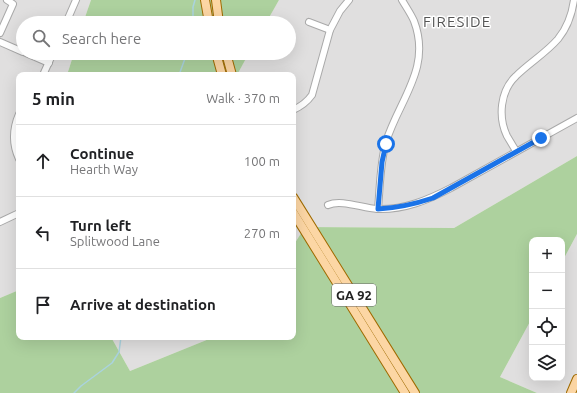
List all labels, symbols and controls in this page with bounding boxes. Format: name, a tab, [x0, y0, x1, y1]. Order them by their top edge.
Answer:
district label: FIRESIDE	[423, 13, 491, 30]
search box	[16, 16, 296, 60]
icon: search	[30, 27, 52, 49]
text: Search here	[62, 30, 141, 47]
text: 5 min	[32, 89, 75, 108]
text: Walk · 370 m	[206, 91, 280, 105]
route end	[532, 129, 550, 147]
route start	[377, 135, 395, 153]
text: Continue	[70, 145, 134, 162]
icon: ahead	[32, 150, 54, 172]
text: 100 m	[244, 154, 280, 168]
text: Hearth Way	[70, 162, 138, 176]
text: Turn left	[70, 217, 131, 234]
icon: left	[32, 222, 54, 244]
text: 270 m	[244, 226, 280, 240]
text: Splitwood Lane	[70, 234, 160, 248]
map controls	[529, 237, 565, 381]
button: +	[529, 237, 565, 273]
button: −	[529, 273, 565, 309]
road number: GA 92	[332, 284, 376, 306]
icon: arrive	[32, 294, 54, 316]
text: Arrive at destination	[70, 296, 216, 313]
button: locate	[529, 309, 565, 345]
button: layers	[529, 345, 565, 381]

